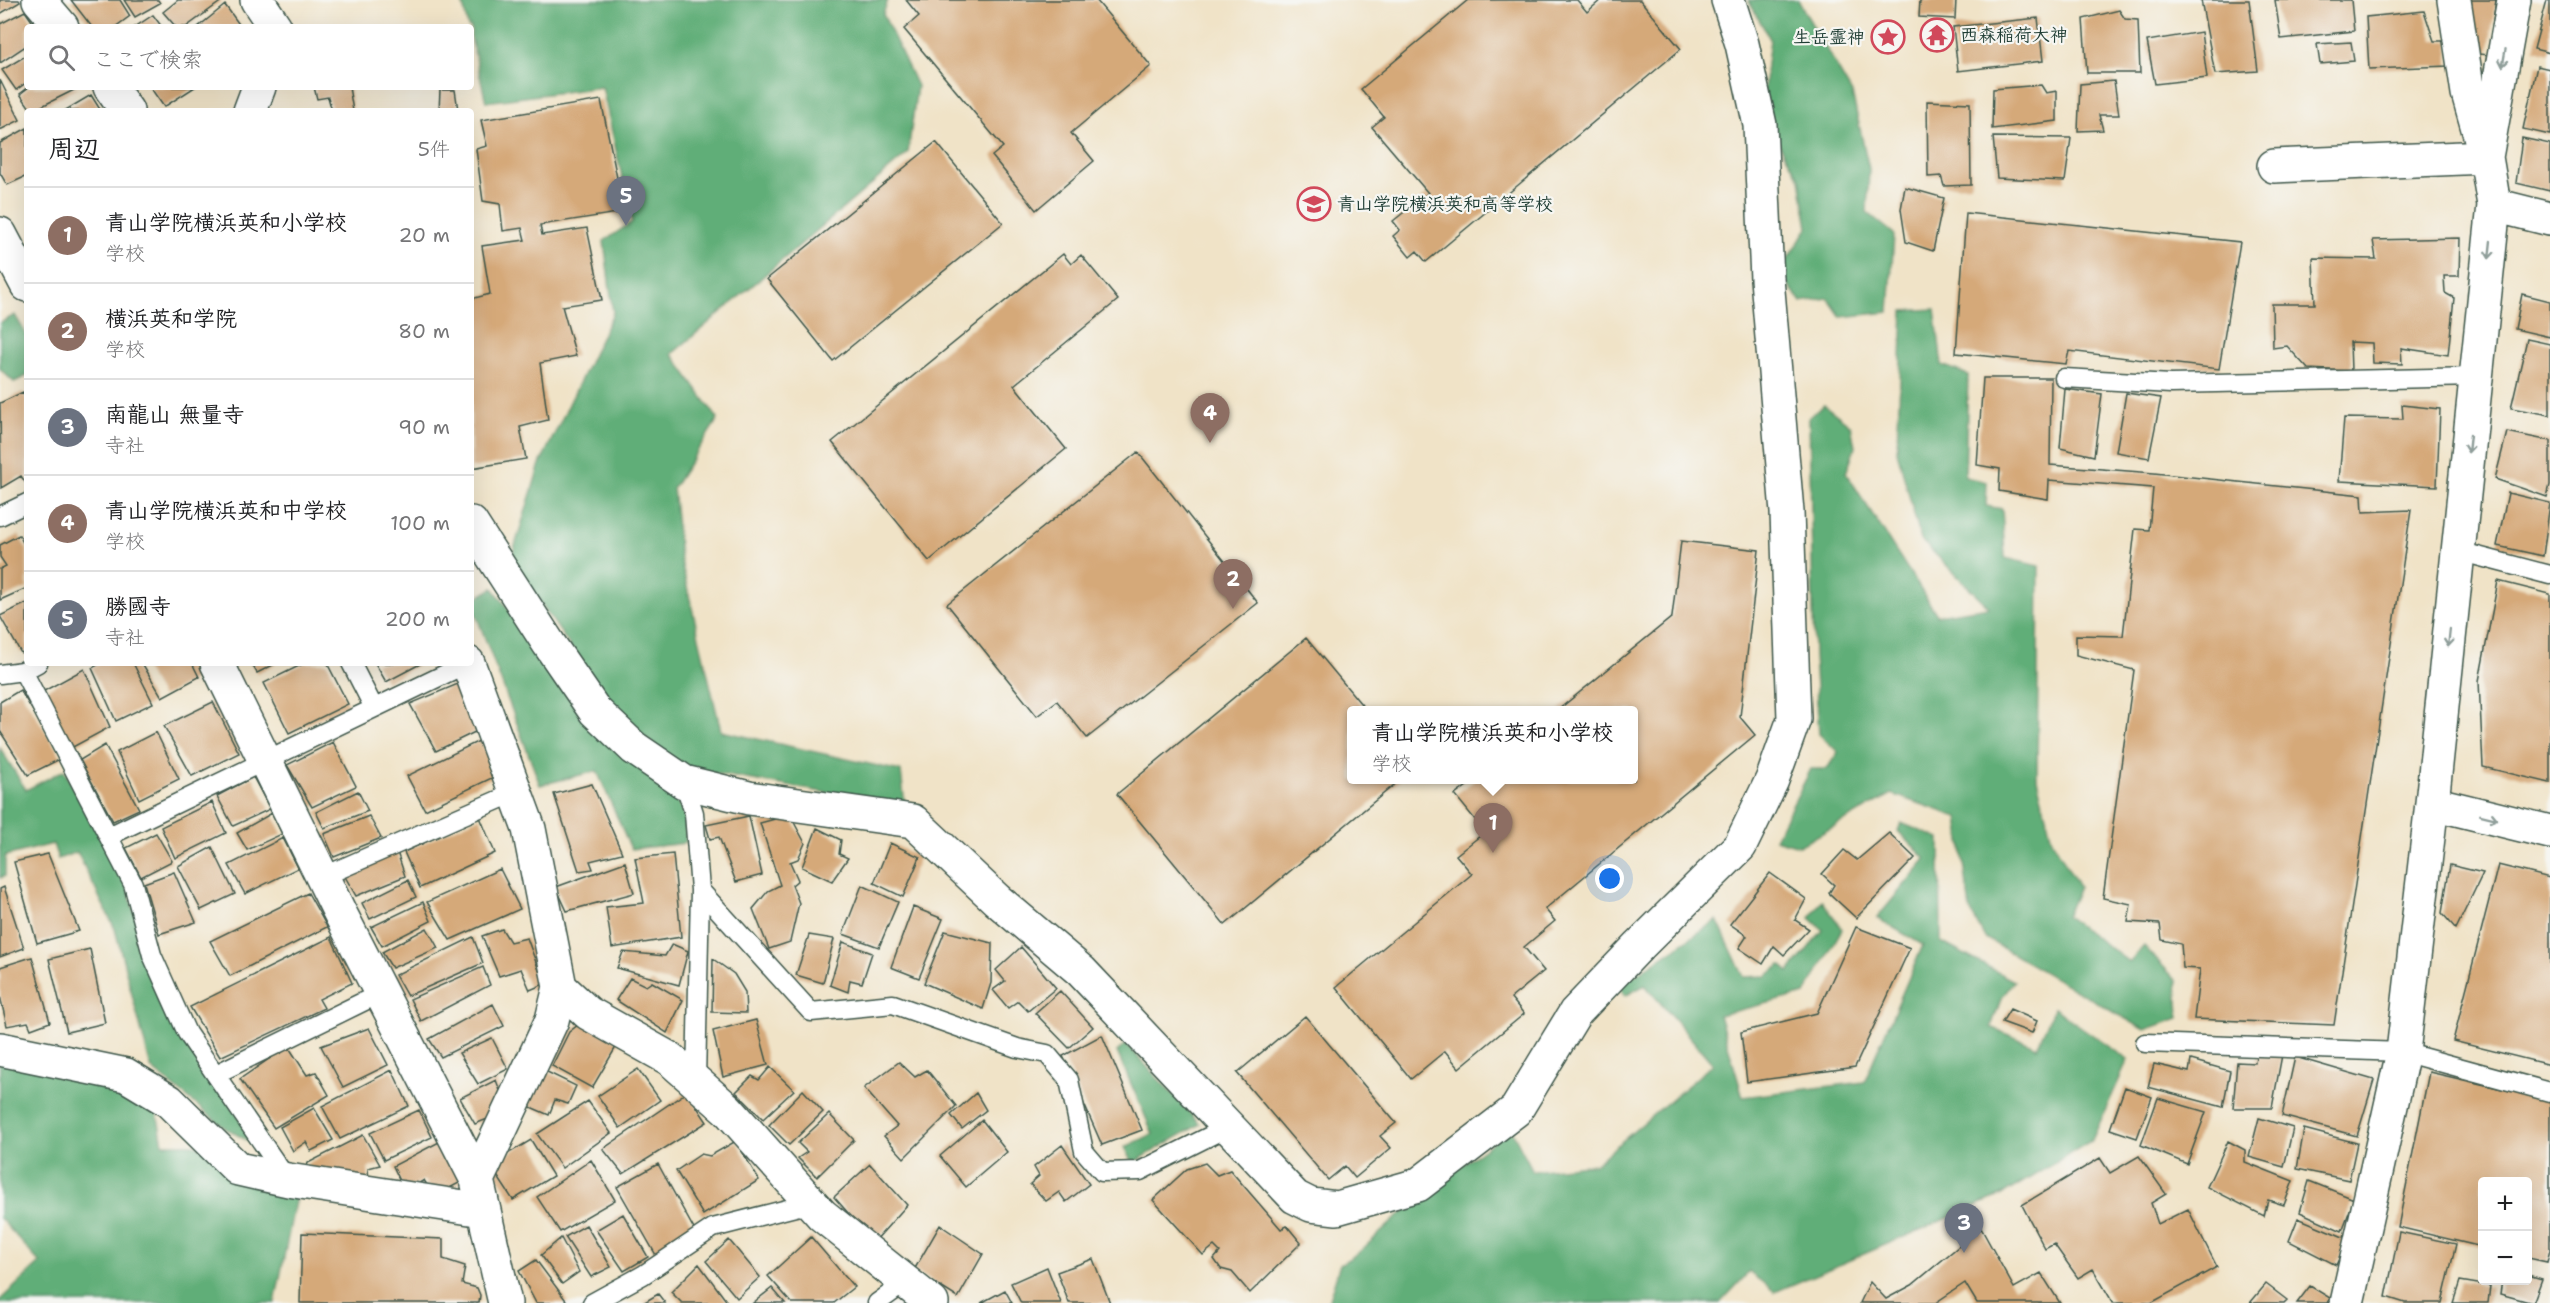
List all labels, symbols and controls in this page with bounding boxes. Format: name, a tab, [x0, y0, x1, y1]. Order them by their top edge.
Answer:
temple icon: 西森稲荷大神	[1919, 17, 1955, 53]
place icon: 生岳霊神	[1870, 19, 1906, 55]
place label: 西森稲荷大神	[1960, 23, 2068, 47]
search box	[24, 24, 474, 90]
place label: 生岳霊神	[1793, 25, 1865, 49]
icon: search	[45, 41, 78, 74]
text: ここで検索	[93, 45, 203, 74]
one-way arrow	[2498, 47, 2509, 67]
text: 周辺	[48, 131, 100, 166]
text: 5件	[418, 136, 450, 162]
pin: 5	[606, 176, 646, 226]
school or university icon: 青山学院横浜英和高等学校	[1296, 186, 1332, 222]
place label: 青山学院横浜英和高等学校	[1337, 192, 1553, 216]
text: 青山学院横浜英和小学校	[105, 208, 347, 237]
text: 1	[63, 222, 72, 248]
text: 20 m	[399, 222, 450, 248]
text: 学校	[105, 240, 145, 266]
one-way arrow	[2484, 240, 2495, 259]
text: 横浜英和学院	[105, 304, 237, 333]
text: 2	[61, 318, 75, 344]
text: 80 m	[398, 318, 450, 344]
text: 学校	[105, 336, 145, 362]
pin: 4	[1190, 394, 1230, 443]
text: 南龍山 無量寺	[105, 400, 245, 429]
text: 3	[61, 414, 75, 440]
text: 90 m	[398, 414, 450, 440]
text: 寺社	[105, 432, 145, 458]
one-way arrow	[2463, 433, 2474, 453]
text: 青山学院横浜英和中学校	[105, 496, 347, 525]
text: 4	[61, 510, 75, 536]
text: 100 m	[390, 510, 450, 536]
text: 学校	[105, 528, 145, 554]
pin: 2	[1214, 560, 1252, 609]
text: 勝國寺	[105, 592, 171, 621]
text: 5	[61, 606, 74, 632]
text: 200 m	[385, 606, 450, 632]
text: 寺社	[105, 624, 145, 650]
one-way arrow	[2443, 627, 2454, 647]
popup	[1347, 706, 1638, 784]
text: 青山学院横浜英和小学校	[1371, 718, 1614, 747]
text: 学校	[1371, 750, 1411, 776]
pin: 1	[1474, 804, 1512, 853]
one-way arrow	[2479, 811, 2498, 823]
your location	[1595, 864, 1624, 893]
map controls	[2478, 1177, 2532, 1285]
button: +	[2478, 1177, 2532, 1231]
pin: 3	[1944, 1204, 1984, 1253]
button: −	[2478, 1231, 2532, 1285]

